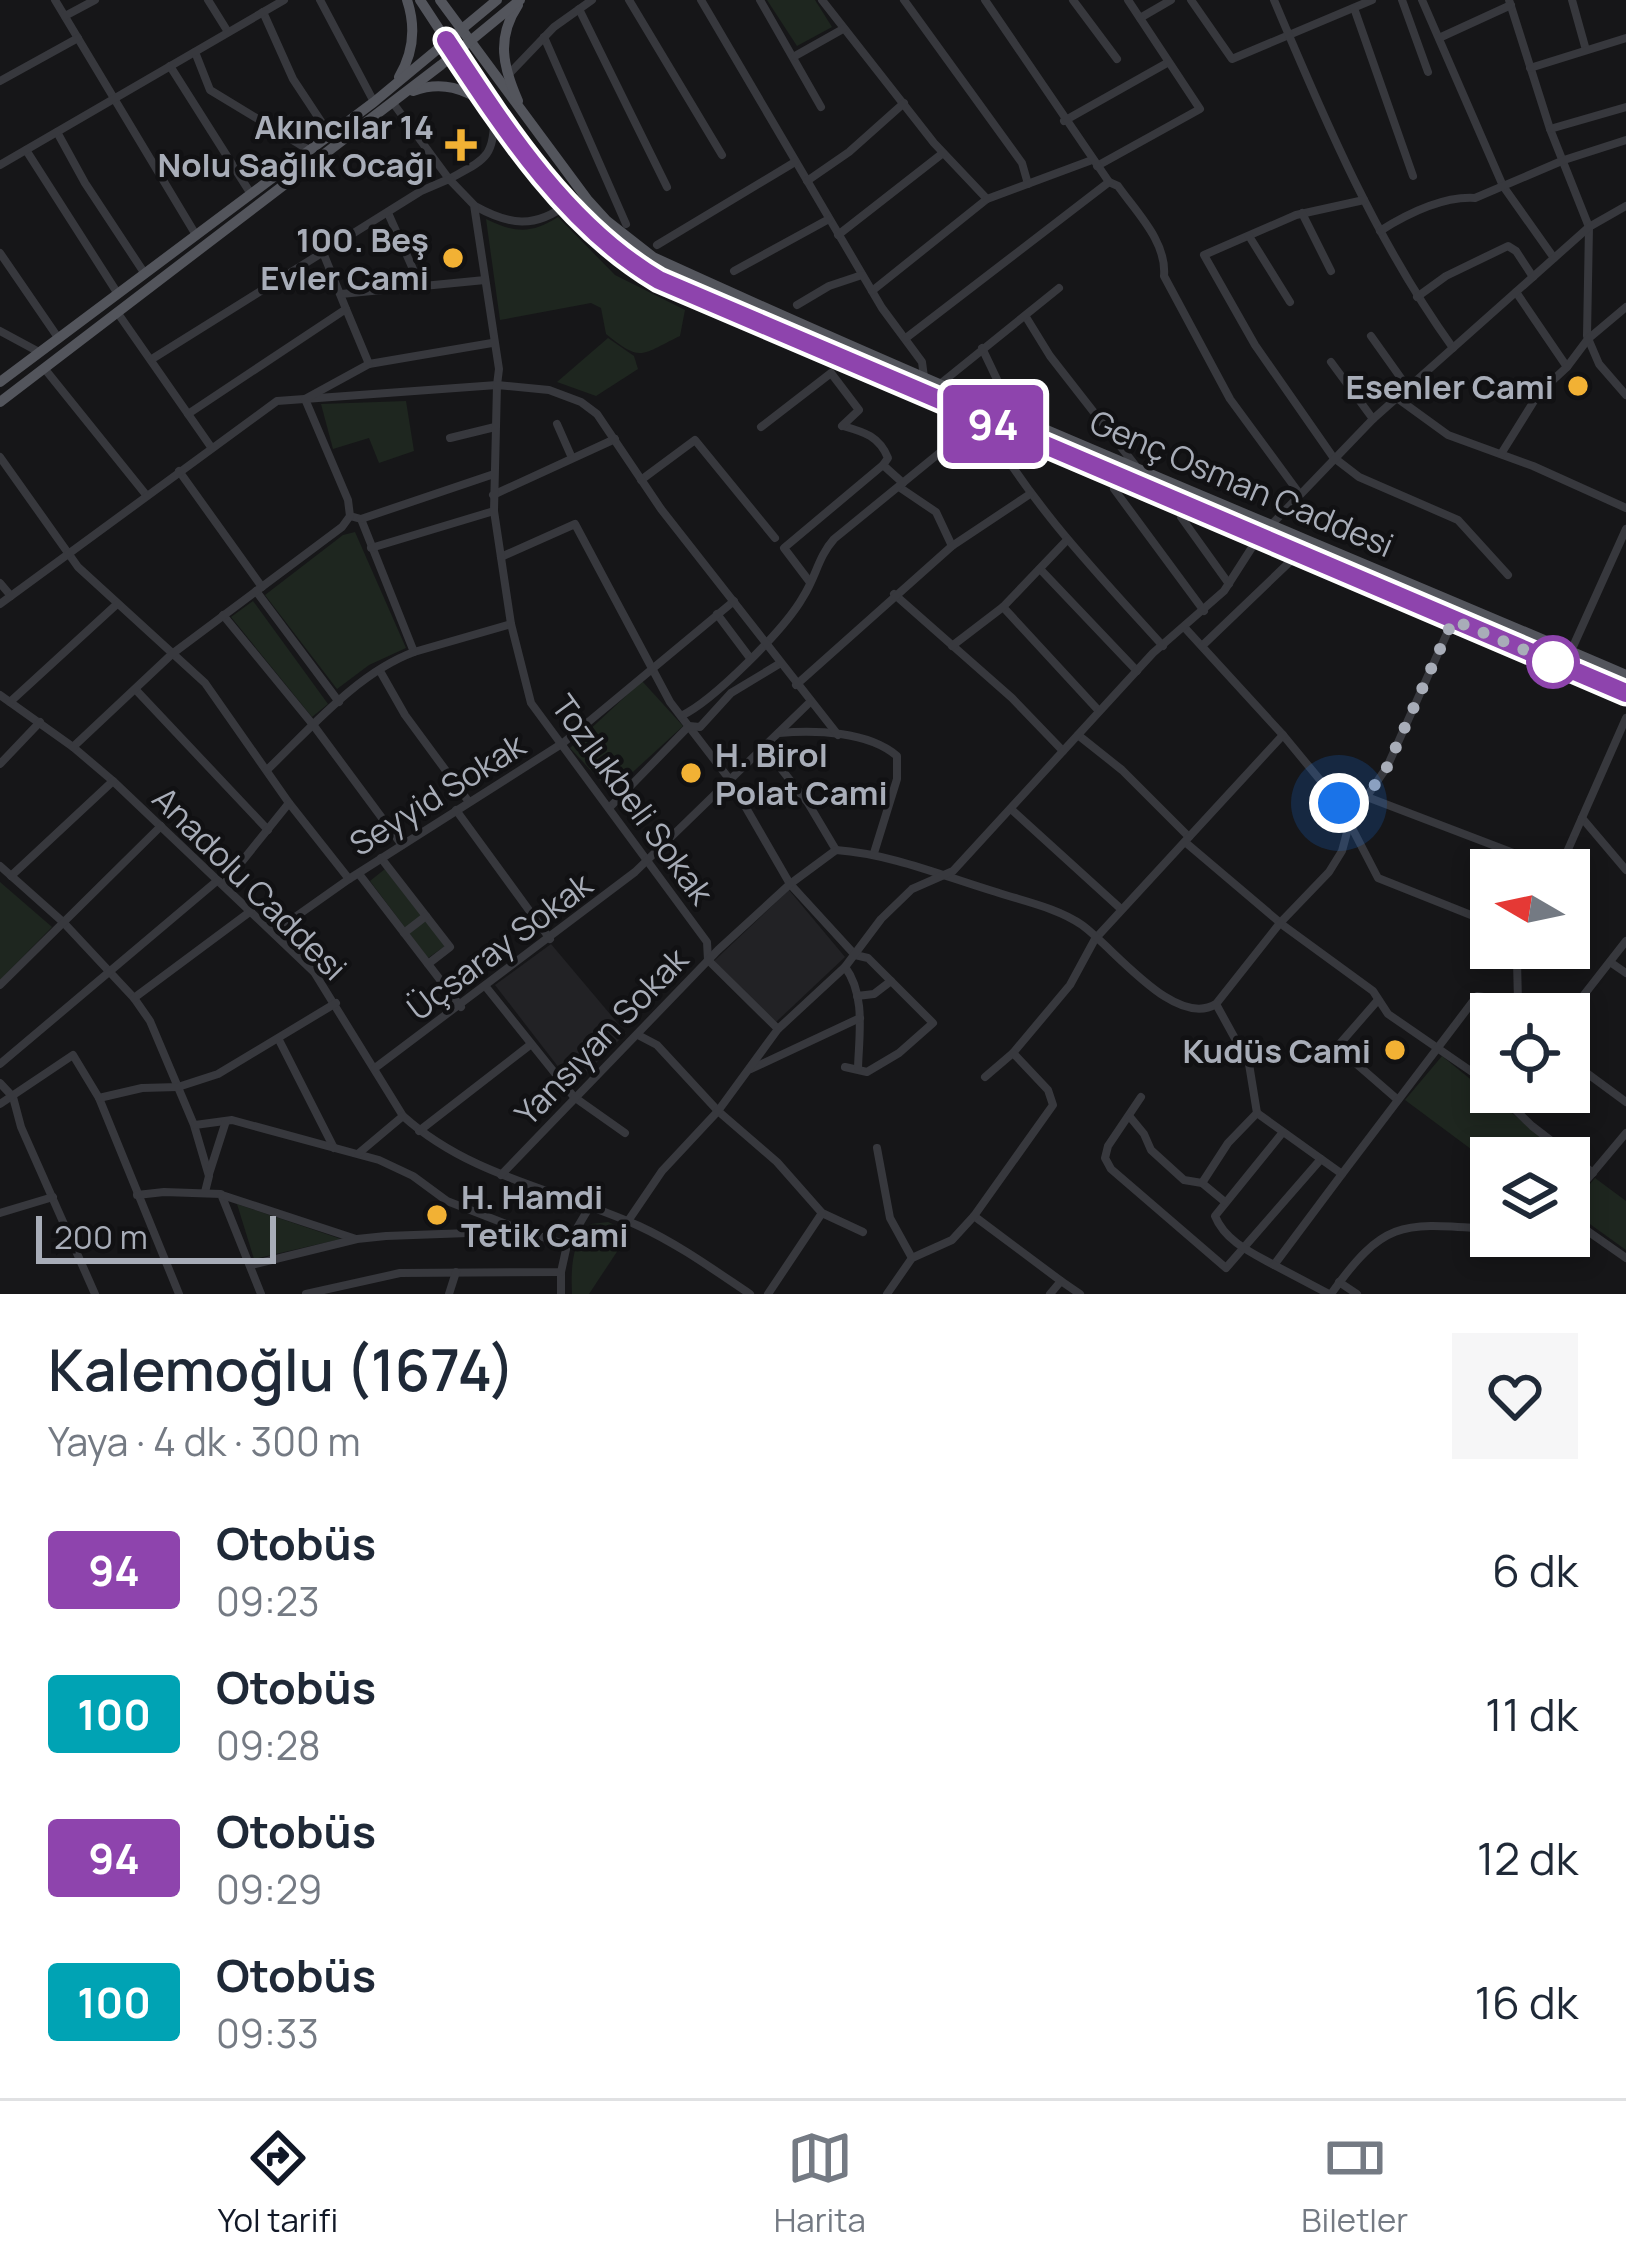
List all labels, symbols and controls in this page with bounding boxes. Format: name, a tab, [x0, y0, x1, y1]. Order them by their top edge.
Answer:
place label: Akıncılar 14 Nolu Sağlık Ocağı	[157, 104, 434, 187]
marker: Akıncılar 14 Nolu Sağlık Ocağı	[445, 129, 477, 161]
place label: 100. Beş Evler Cami	[260, 217, 429, 300]
marker: 100. Beş Evler Cami	[440, 245, 466, 271]
place label: Esenler Cami	[1346, 364, 1554, 409]
marker: Esenler Cami	[1565, 373, 1591, 399]
line badge: 94	[939, 385, 1047, 463]
text: 94	[967, 395, 1019, 453]
street label: Genç Osman Caddesi	[1083, 399, 1401, 567]
unlabelled marker	[1528, 637, 1578, 687]
street label: Tozlukbeli Sokak	[542, 685, 725, 914]
street label: Seyyid Sokak	[341, 721, 535, 866]
place label: H. Birol Polat Cami	[715, 732, 888, 815]
marker: H. Birol Polat Cami	[678, 760, 704, 786]
your location	[1309, 773, 1369, 833]
street label: Anadolu Caddesi	[143, 776, 357, 990]
north arrow	[1470, 849, 1590, 969]
map controls	[1470, 849, 1590, 1257]
street label: Üçsaray Sokak	[397, 861, 602, 1030]
street label: Yansıyan Sokak	[505, 936, 699, 1135]
button: locate	[1470, 993, 1590, 1113]
place label: Kudüs Cami	[1182, 1028, 1371, 1073]
marker: Kudüs Cami	[1382, 1037, 1408, 1063]
button: layers	[1470, 1137, 1590, 1257]
place label: H. Hamdi Tetik Cami	[461, 1174, 628, 1257]
marker: H. Hamdi Tetik Cami	[424, 1202, 450, 1228]
scale bar	[36, 1210, 276, 1263]
text: 200 m	[54, 1214, 148, 1259]
text: Kalemoğlu (1674)	[48, 1330, 515, 1408]
button: heart	[1452, 1333, 1578, 1459]
text: Yaya · 4 dk · 300 m	[48, 1414, 361, 1468]
text: Otobüs	[216, 1512, 376, 1574]
text: 6 dk	[1492, 1539, 1578, 1601]
text: 94	[88, 1541, 140, 1599]
text: 09:23	[216, 1574, 319, 1628]
text: Otobüs	[216, 1656, 376, 1718]
text: 11 dk	[1485, 1683, 1578, 1745]
text: 100	[77, 1685, 151, 1743]
text: 09:28	[216, 1718, 321, 1772]
text: Otobüs	[216, 1800, 376, 1862]
text: 12 dk	[1477, 1827, 1578, 1889]
text: 94	[88, 1829, 140, 1887]
text: 09:29	[216, 1862, 322, 1916]
text: Otobüs	[216, 1944, 376, 2006]
text: 16 dk	[1475, 1971, 1578, 2033]
text: 100	[77, 1973, 151, 2031]
text: 09:33	[216, 2006, 319, 2060]
tab: Yol tarifi	[218, 2125, 338, 2242]
tab: Harita	[774, 2125, 866, 2242]
tab: Biletler	[1301, 2125, 1408, 2242]

